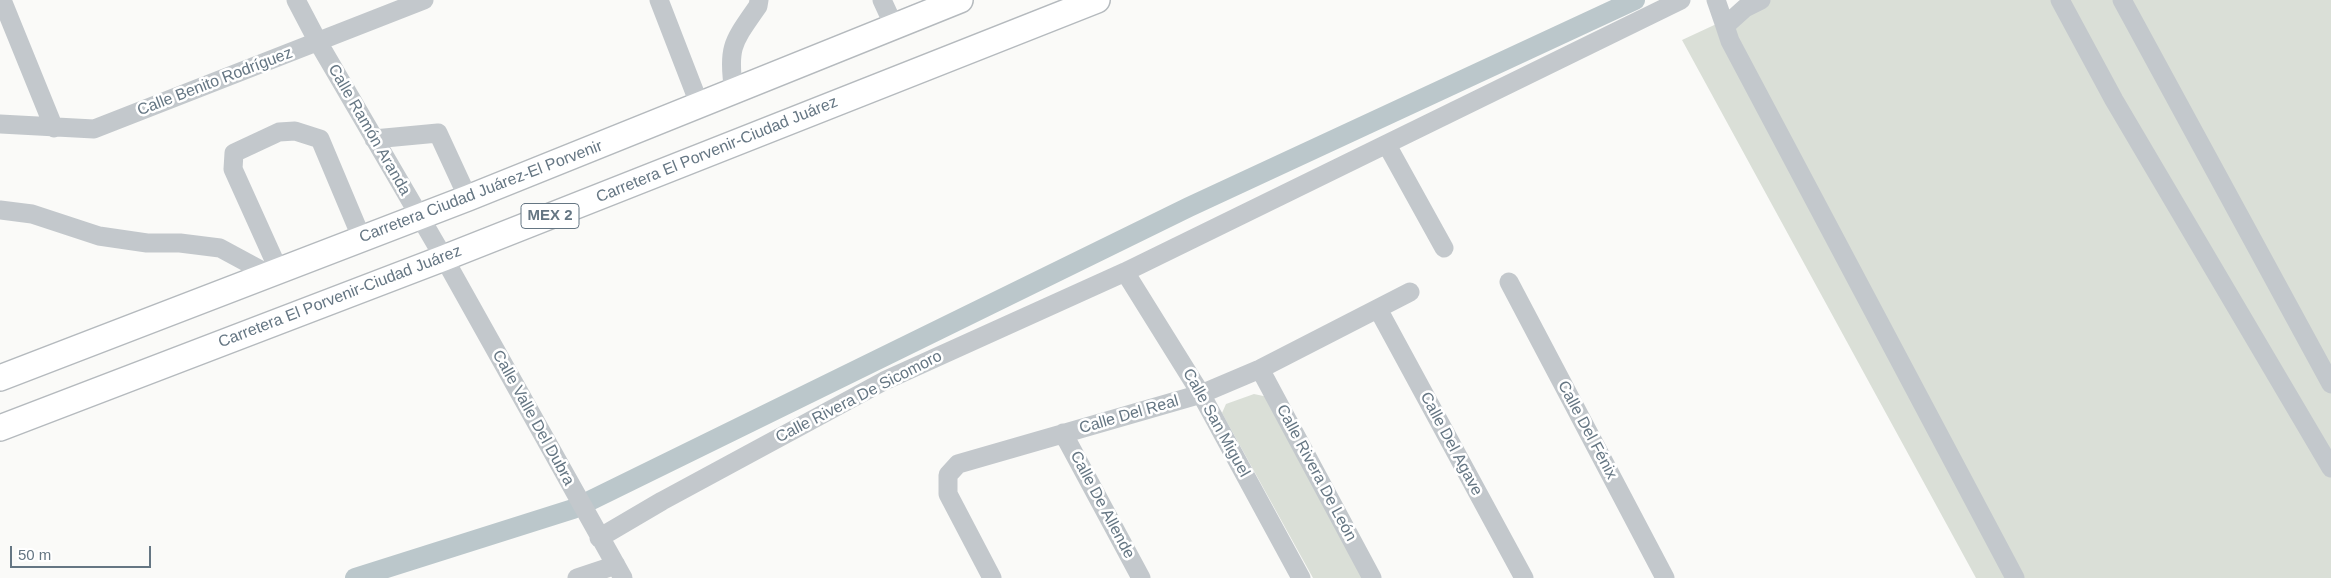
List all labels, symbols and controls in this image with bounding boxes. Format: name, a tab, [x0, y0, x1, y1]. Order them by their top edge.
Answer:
street label: Calle Benito Rodríguez	[135, 44, 295, 120]
street label: Calle Ramón Aranda	[324, 61, 414, 199]
street label: Carretera El Porvenir-Ciudad Juárez	[593, 93, 841, 207]
street label: Carretera Ciudad Juárez-El Porvenir	[357, 137, 605, 247]
road number: MEX 2	[521, 204, 579, 228]
street label: Carretera El Porvenir-Ciudad Juárez	[216, 242, 464, 352]
street label: Calle Valle Del Dubra	[488, 347, 578, 489]
street label: Calle Rivera De Sicomoro	[773, 347, 945, 447]
street label: Calle San Miguel	[1178, 365, 1254, 481]
street label: Calle Del Fénix	[1553, 378, 1621, 482]
street label: Calle Del Agave	[1416, 389, 1486, 499]
street label: Calle Del Real	[1077, 392, 1181, 438]
street label: Calle Rivera De León	[1272, 401, 1360, 545]
street label: Calle De Allende	[1066, 448, 1138, 562]
scale bar	[12, 536, 154, 568]
text: 50 m	[18, 546, 51, 563]

